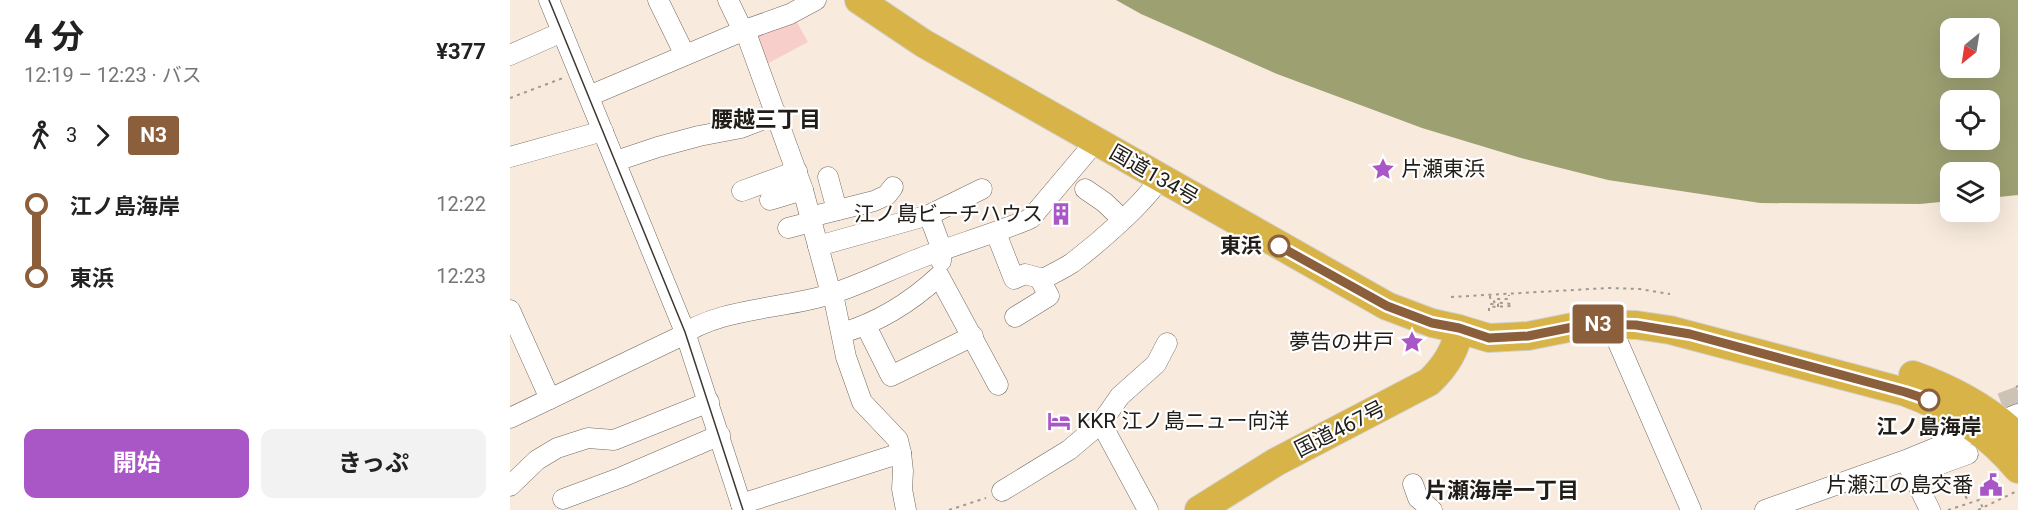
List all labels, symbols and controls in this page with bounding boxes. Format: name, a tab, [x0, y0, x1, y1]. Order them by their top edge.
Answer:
text: 4 分	[24, 17, 84, 56]
north arrow	[1940, 18, 2000, 78]
map controls	[1940, 18, 2000, 222]
text: ¥377	[436, 39, 486, 64]
text: 12:19 – 12:23 · バス	[24, 63, 202, 87]
button: locate	[1940, 90, 2000, 150]
district label: 腰越三丁目	[711, 107, 821, 132]
icon: walk	[24, 119, 57, 152]
icon: forward	[86, 119, 119, 152]
text: 3	[66, 123, 77, 147]
text: N3	[140, 123, 167, 147]
street label: 国道134号	[1105, 140, 1203, 210]
place icon: 片瀬東浜	[1370, 156, 1396, 182]
place label: 片瀬東浜	[1401, 157, 1485, 181]
button: layers	[1940, 162, 2000, 222]
text: 12:22	[436, 192, 486, 216]
text: 江ノ島海岸	[70, 194, 180, 219]
building icon: 江ノ島ビーチハウス	[1048, 201, 1074, 227]
place label: 江ノ島ビーチハウス	[854, 202, 1043, 226]
place label: 東浜	[1220, 234, 1262, 258]
marker: 東浜	[1268, 235, 1290, 257]
text: 12:23	[436, 264, 486, 288]
text: 東浜	[70, 266, 114, 291]
line badge: N3	[1571, 304, 1625, 344]
text: N3	[1585, 312, 1611, 336]
place icon: 夢告の井戸	[1399, 329, 1425, 355]
place label: 夢告の井戸	[1289, 330, 1394, 354]
marker: 江ノ島海岸	[1918, 389, 1940, 411]
street label: 国道467号	[1291, 396, 1389, 462]
hotel icon: KKR 江ノ島ニュー向洋	[1046, 408, 1072, 434]
place label: KKR 江ノ島ニュー向洋	[1077, 409, 1290, 433]
place label: 江ノ島海岸	[1877, 415, 1982, 439]
button: 開始	[24, 429, 249, 498]
button: きっぷ	[261, 429, 486, 498]
public building icon: 片瀬江の島交番	[1978, 472, 2004, 498]
place label: 片瀬江の島交番	[1826, 473, 1973, 497]
district label: 片瀬海岸一丁目	[1425, 478, 1579, 503]

